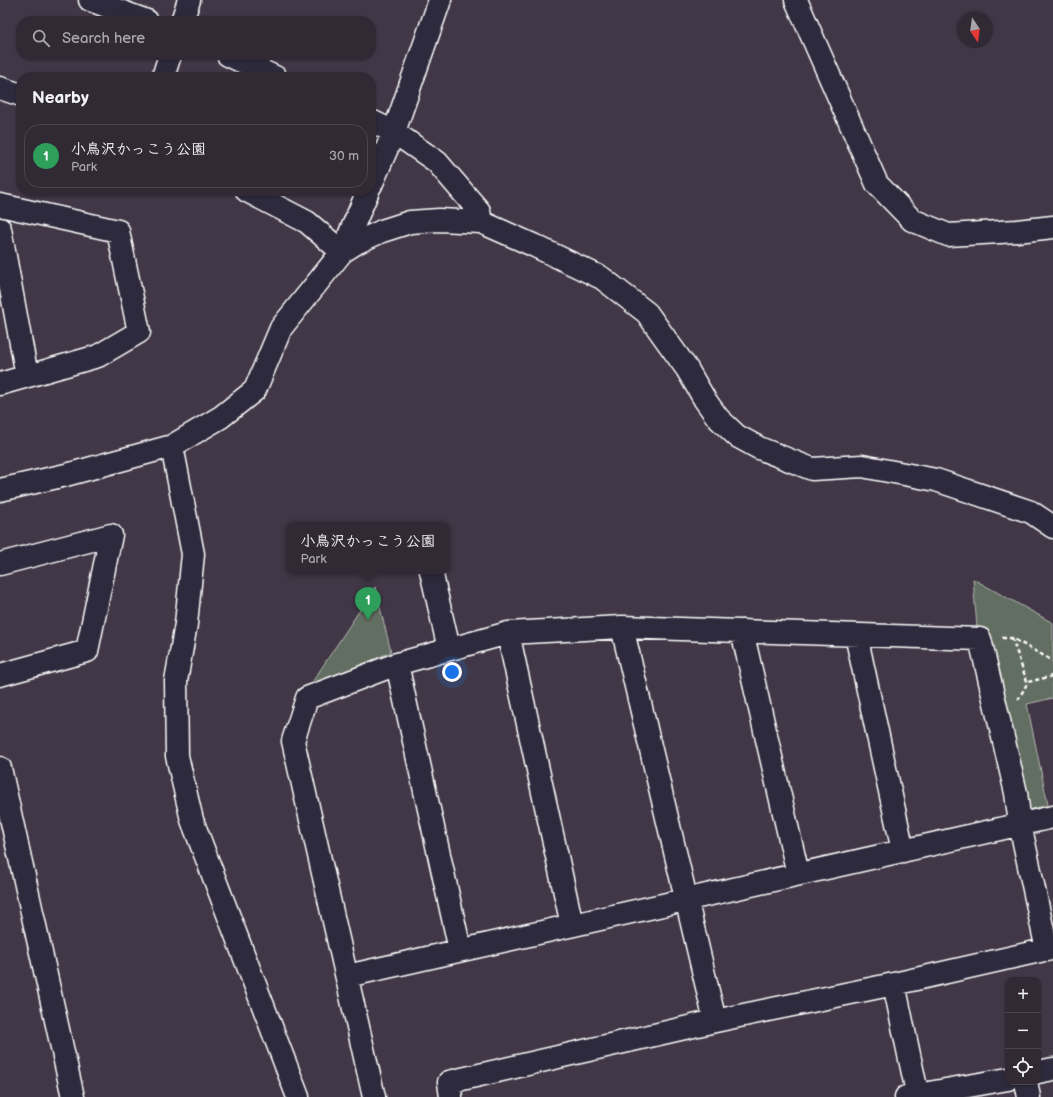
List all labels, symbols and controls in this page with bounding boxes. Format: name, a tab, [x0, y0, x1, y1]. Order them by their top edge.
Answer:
north arrow	[957, 12, 993, 48]
search box	[16, 16, 376, 60]
icon: search	[30, 27, 52, 49]
text: Search here	[62, 29, 145, 48]
text: Nearby	[32, 88, 89, 108]
text: 小鳥沢かっこう公園	[71, 140, 206, 159]
text: 1	[43, 148, 49, 164]
text: 30 m	[329, 148, 359, 164]
text: Park	[71, 159, 97, 175]
popup	[286, 522, 450, 574]
text: 小鳥沢かっこう公園	[300, 532, 436, 551]
text: Park	[300, 551, 327, 567]
pin: 1	[355, 587, 381, 620]
your location	[442, 662, 462, 682]
map controls	[1005, 977, 1041, 1085]
button: +	[1005, 977, 1041, 1013]
button: −	[1005, 1013, 1041, 1049]
button: locate	[1005, 1049, 1041, 1085]

